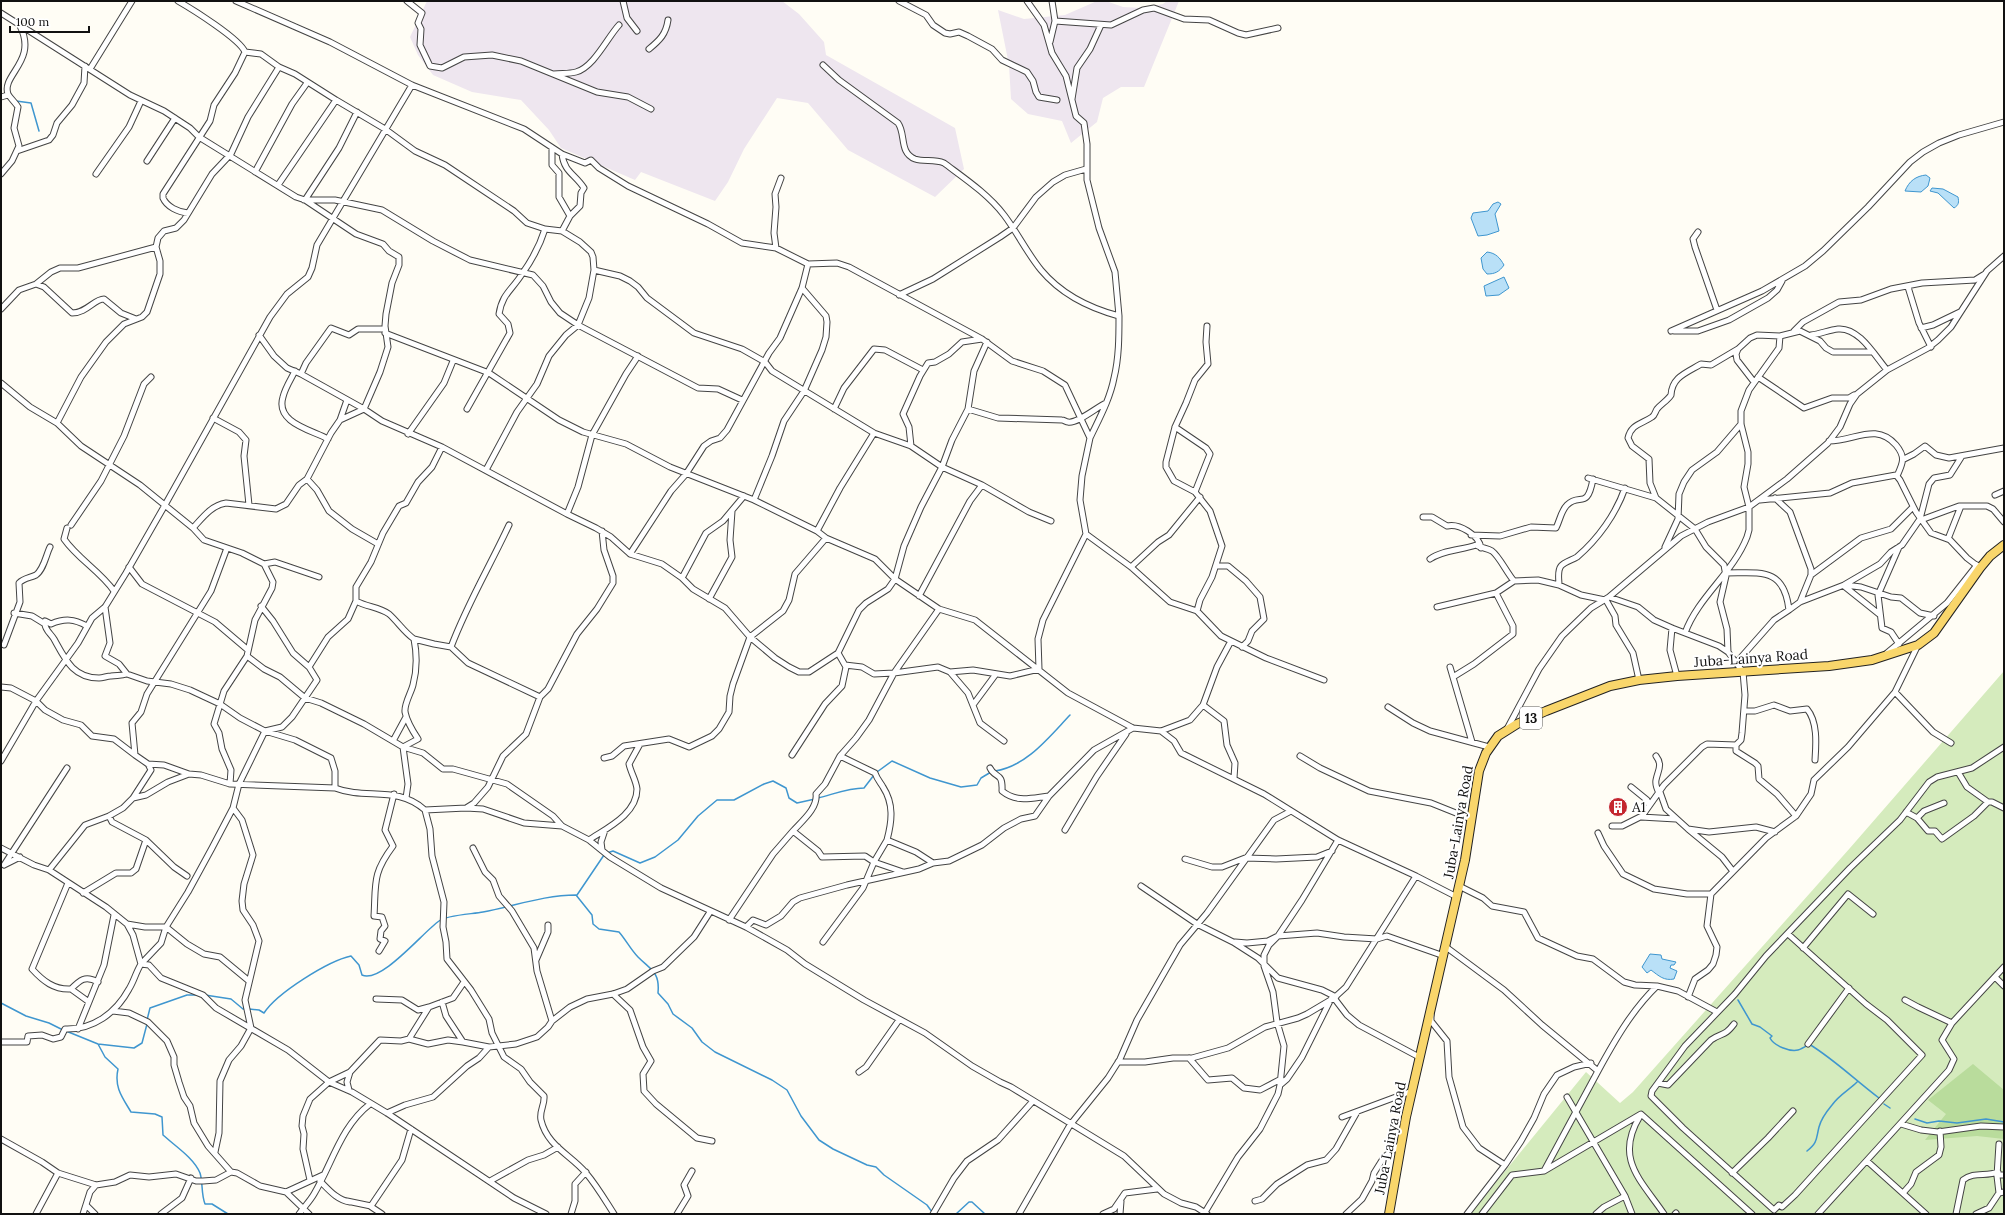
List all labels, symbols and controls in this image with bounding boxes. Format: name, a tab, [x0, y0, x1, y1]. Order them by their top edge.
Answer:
scale bar	[10, 8, 89, 34]
text: 100 m	[16, 14, 49, 29]
street label: Juba-Lainya Road	[1692, 645, 1809, 671]
road number: 13	[1520, 707, 1542, 729]
street label: Juba-Lainya Road	[1439, 764, 1477, 881]
building icon: A1	[1607, 796, 1629, 818]
place label: A1	[1631, 798, 1646, 816]
street label: Juba-Lainya Road	[1370, 1080, 1410, 1197]

